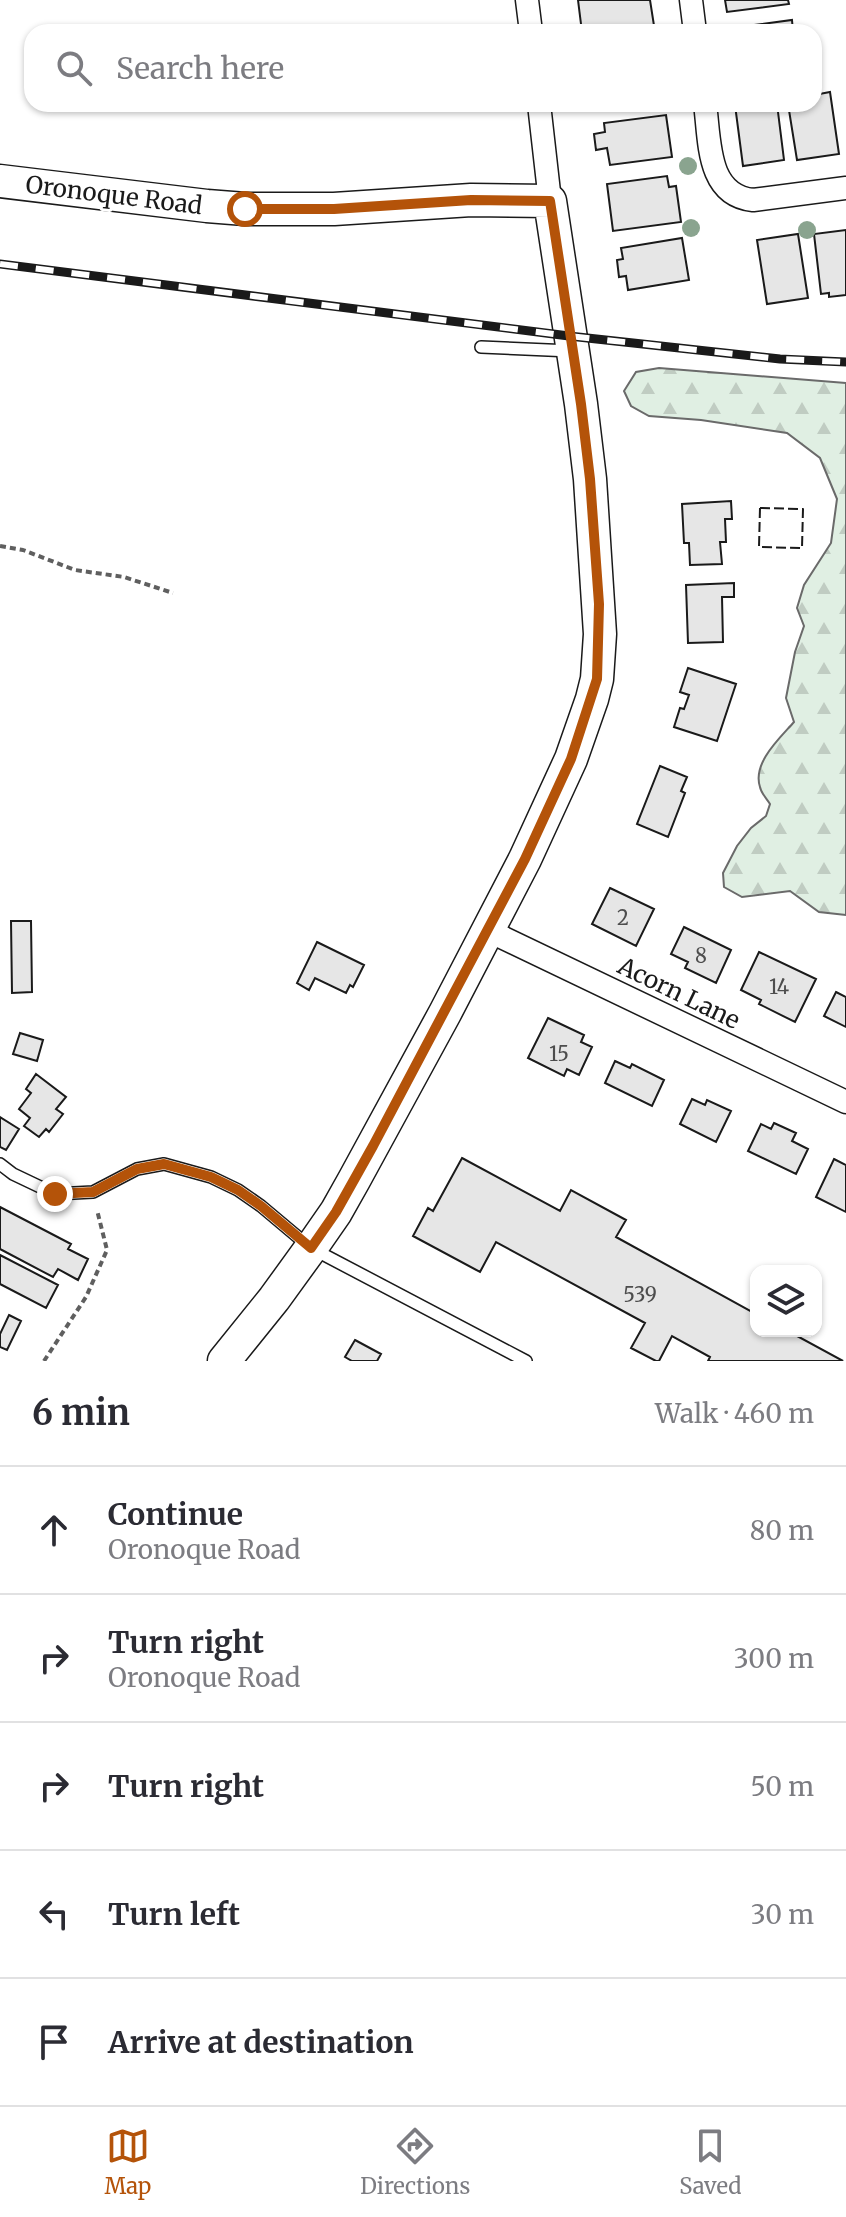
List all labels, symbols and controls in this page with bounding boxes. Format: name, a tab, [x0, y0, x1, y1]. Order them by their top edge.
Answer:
search box	[24, 24, 822, 112]
icon: search	[52, 46, 96, 90]
text: Search here	[116, 49, 284, 87]
street label: Oronoque Road	[24, 169, 204, 221]
route start	[227, 191, 263, 227]
house number: 2	[617, 905, 629, 930]
house number: 8	[695, 943, 707, 968]
street label: Acorn Lane	[612, 950, 745, 1036]
house number: 14	[769, 974, 789, 999]
house number: 15	[549, 1041, 569, 1066]
route end	[37, 1176, 73, 1212]
map controls	[750, 1265, 822, 1337]
button: layers	[750, 1265, 822, 1337]
house number: 539	[623, 1282, 657, 1307]
text: 6 min	[32, 1392, 130, 1434]
text: Walk · 460 m	[655, 1397, 814, 1430]
text: Continue	[108, 1495, 243, 1533]
icon: ahead	[32, 1508, 76, 1552]
text: 80 m	[750, 1514, 814, 1547]
text: Oronoque Road	[108, 1533, 300, 1566]
text: Turn right	[108, 1623, 264, 1661]
icon: right	[32, 1636, 76, 1680]
text: 300 m	[734, 1642, 814, 1675]
text: Oronoque Road	[108, 1661, 300, 1694]
icon: right	[32, 1764, 76, 1808]
text: Turn right	[108, 1767, 264, 1805]
text: 50 m	[750, 1770, 814, 1803]
icon: left	[32, 1892, 76, 1936]
text: Turn left	[108, 1895, 240, 1933]
text: 30 m	[751, 1898, 814, 1931]
icon: arrive	[32, 2020, 76, 2064]
text: Arrive at destination	[108, 2023, 414, 2061]
tab: Map	[104, 2124, 151, 2200]
tab: Directions	[360, 2124, 470, 2200]
tab: Saved	[679, 2124, 742, 2200]

